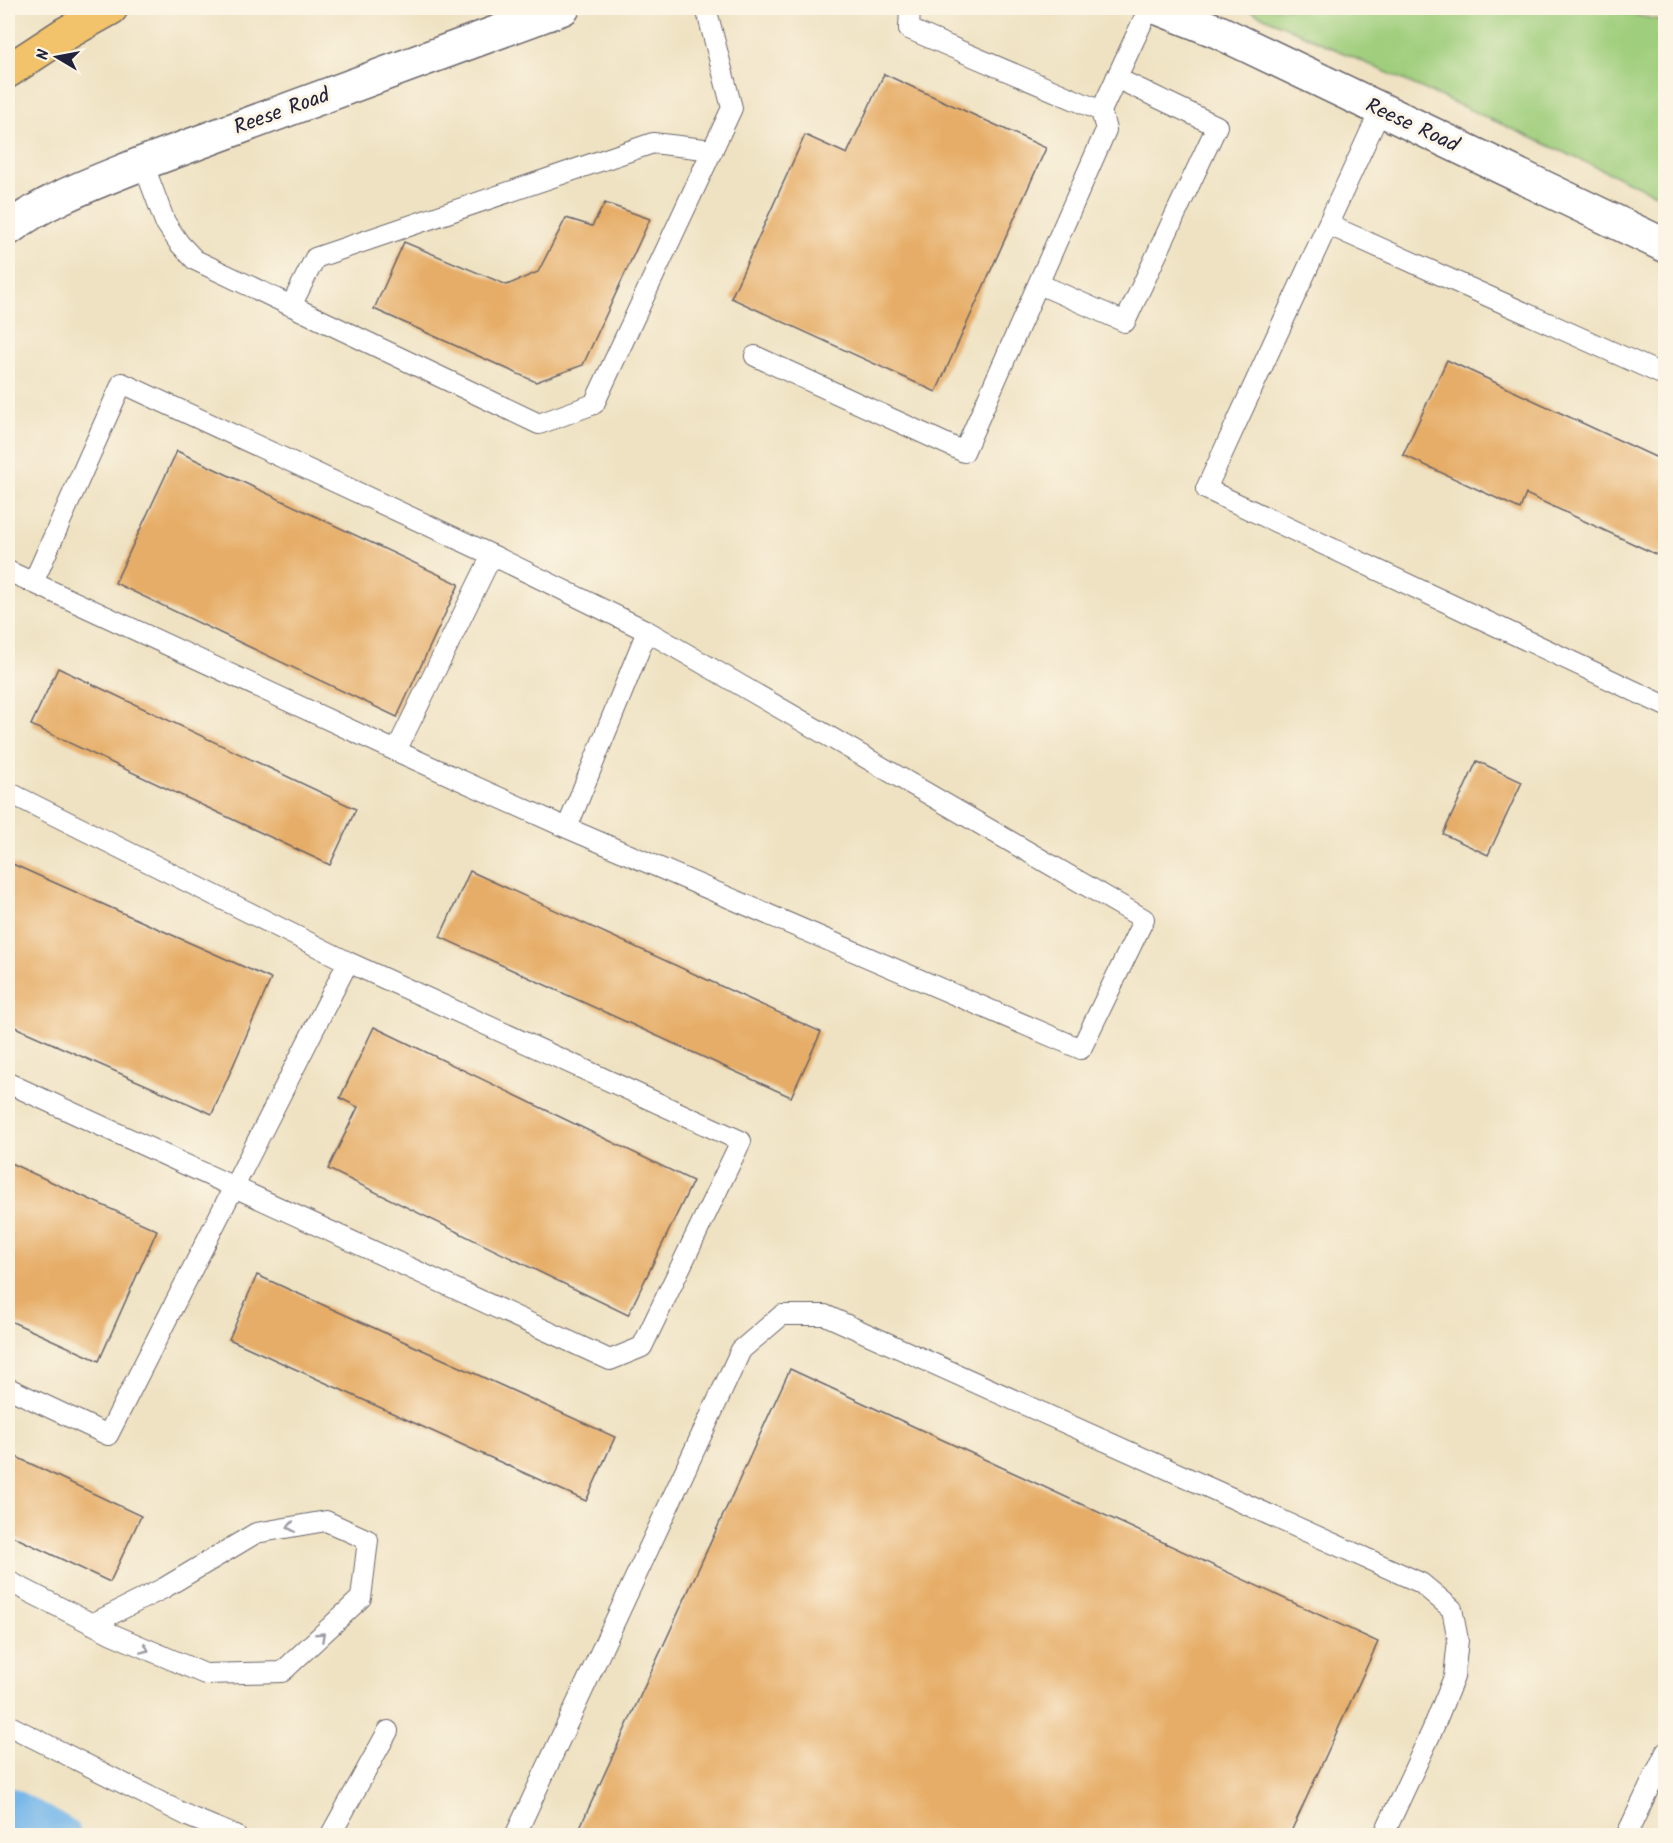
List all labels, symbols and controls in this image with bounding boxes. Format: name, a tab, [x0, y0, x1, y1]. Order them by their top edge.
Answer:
north arrow	[27, 27, 87, 87]
text: N	[31, 48, 57, 62]
street label: Reese Road	[229, 79, 335, 145]
street label: Reese Road	[1360, 90, 1465, 162]
one-way arrow	[286, 1520, 296, 1533]
one-way arrow	[314, 1632, 324, 1643]
one-way arrow	[139, 1641, 150, 1653]

